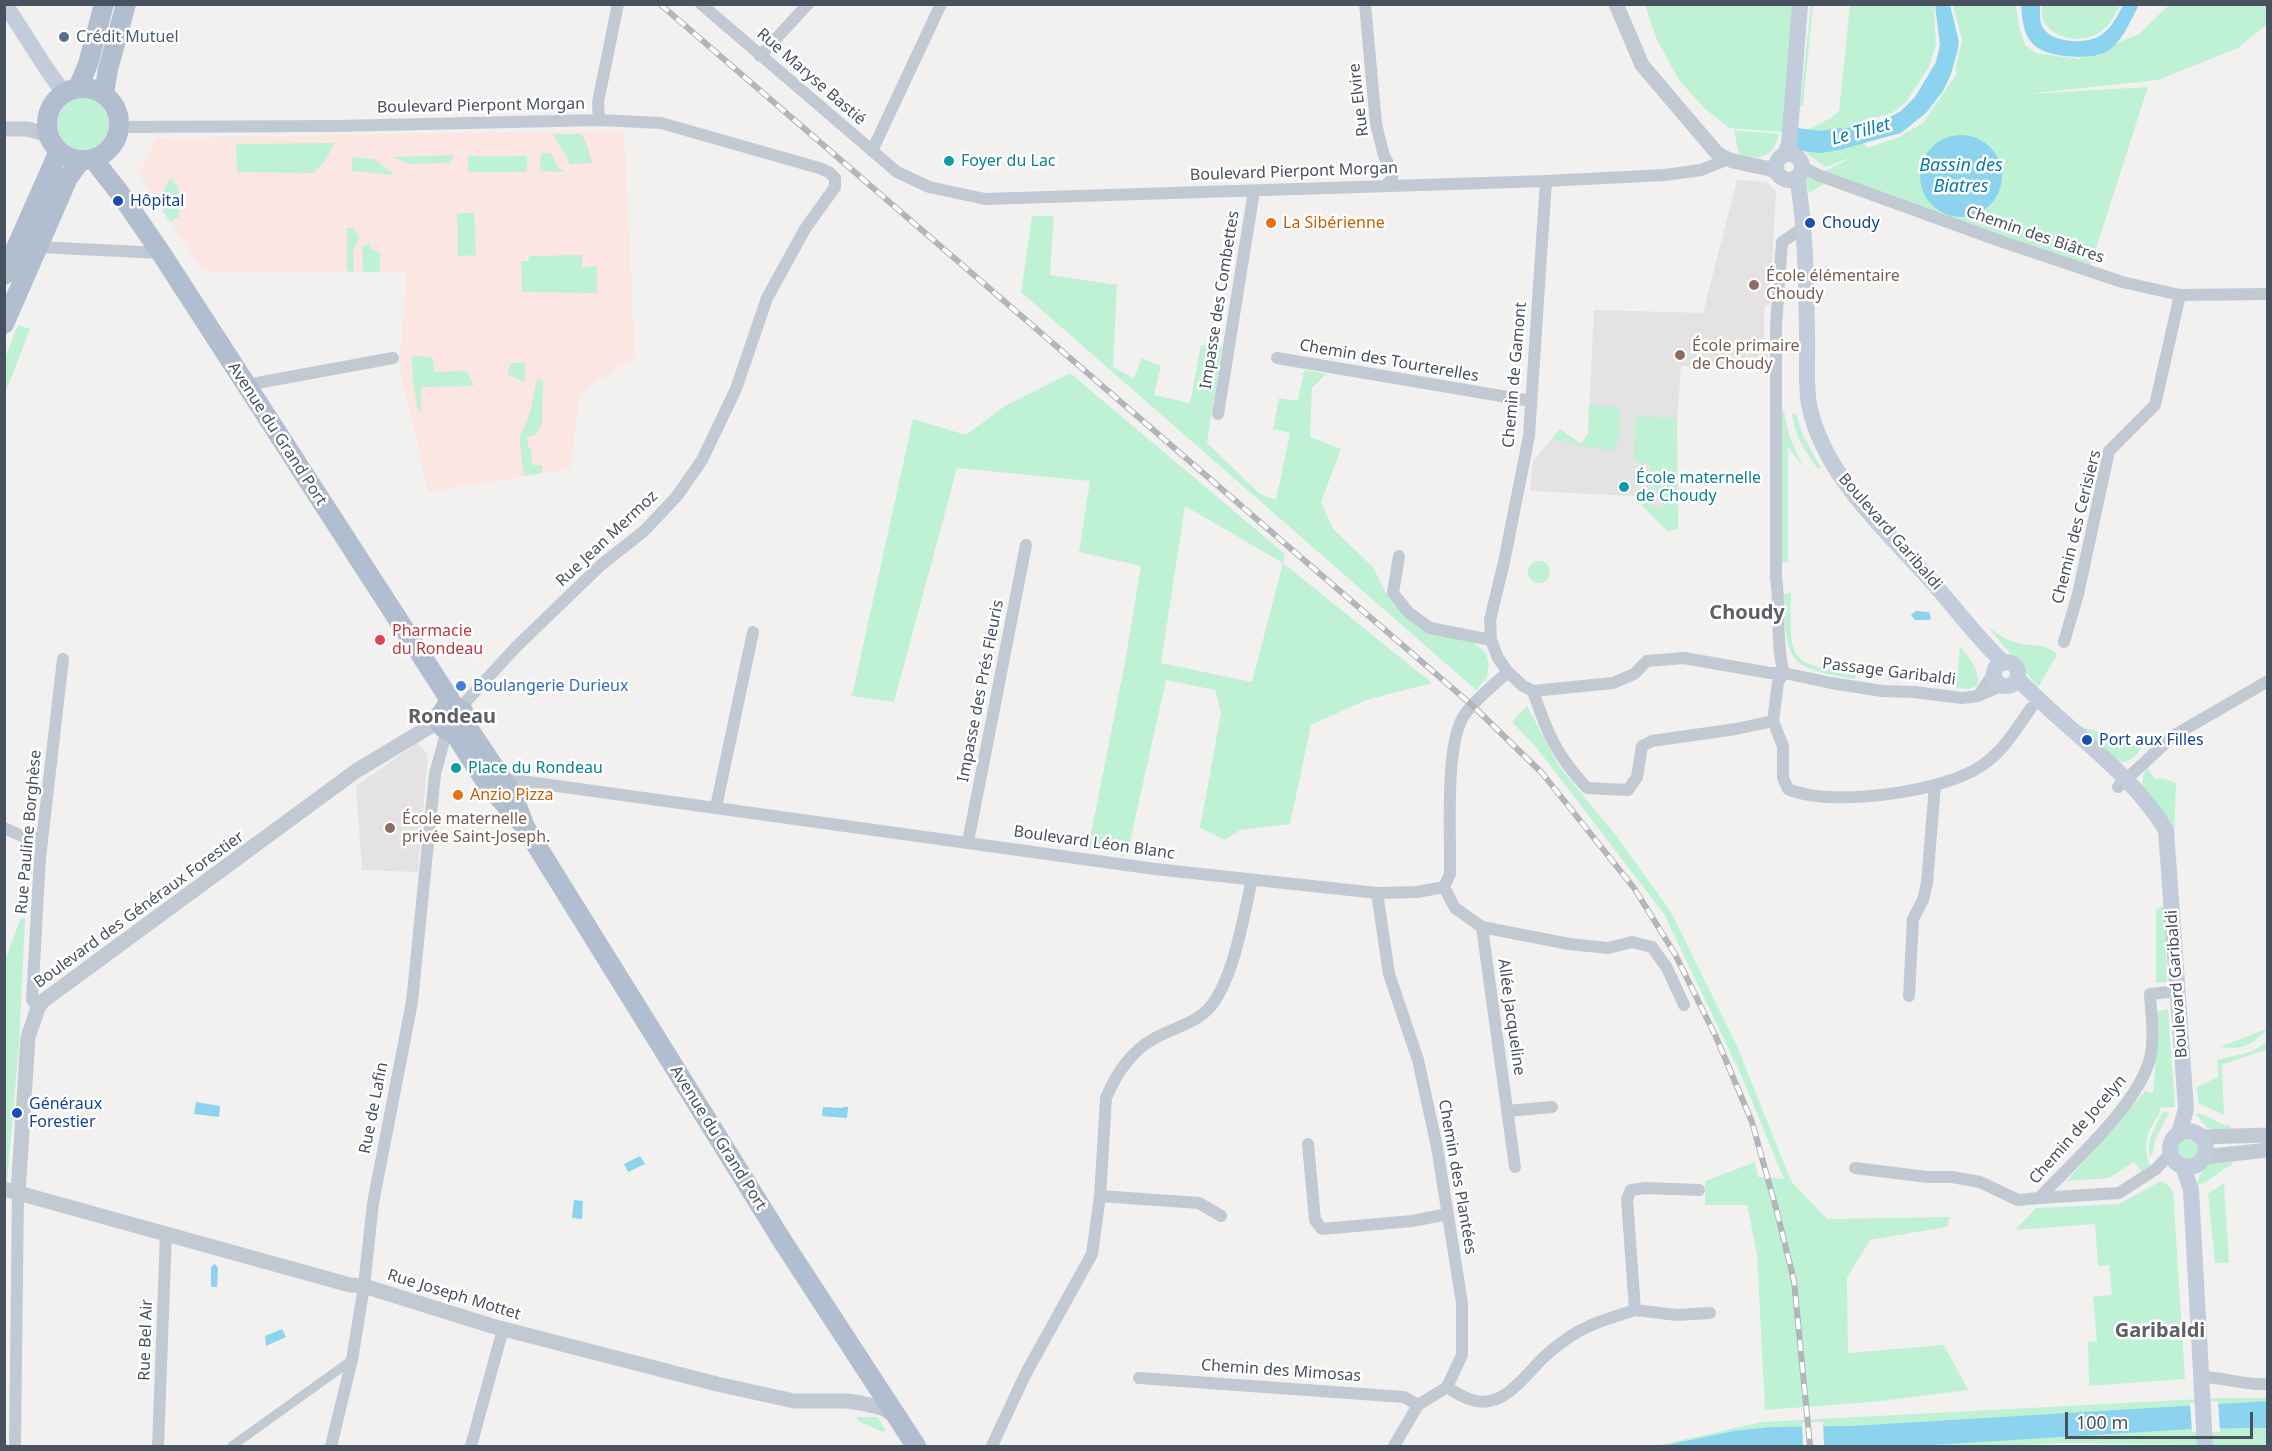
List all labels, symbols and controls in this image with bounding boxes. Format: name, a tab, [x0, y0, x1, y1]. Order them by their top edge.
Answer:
street label: Rue Maryse Bastié	[753, 24, 869, 130]
place label: Crédit Mutuel	[76, 27, 179, 47]
marker: Crédit Mutuel	[57, 30, 71, 44]
street label: Rue Elvire	[1345, 62, 1373, 138]
street label: Boulevard Pierpont Morgan	[377, 95, 585, 117]
water label: Le Tillet	[1829, 114, 1893, 150]
place label: Foyer du Lac	[961, 151, 1056, 171]
marker: Foyer du Lac	[942, 154, 956, 168]
water label: Bassin des Biatres	[1919, 155, 2003, 198]
street label: Boulevard Pierpont Morgan	[1190, 159, 1398, 185]
place label: Hôpital	[130, 191, 184, 211]
marker: Hôpital	[111, 194, 125, 208]
street label: Chemin des Biâtres	[1963, 202, 2107, 268]
street label: Impasse des Combettes	[1196, 209, 1244, 391]
place label: La Sibérienne	[1283, 213, 1385, 233]
place label: Choudy	[1822, 213, 1880, 233]
marker: La Sibérienne	[1264, 216, 1278, 230]
marker: Choudy	[1803, 216, 1817, 230]
place label: École élémentaire Choudy	[1766, 266, 1900, 304]
marker: École élémentaire Choudy	[1747, 278, 1761, 292]
street label: Chemin de Gamont	[1499, 301, 1531, 449]
street label: Chemin des Tourterelles	[1298, 336, 1480, 386]
place label: École primaire de Choudy	[1692, 336, 1800, 374]
marker: École primaire de Choudy	[1673, 348, 1687, 362]
street label: Avenue du Grand Port	[224, 359, 330, 509]
street label: Chemin des Cerisiers	[2049, 448, 2105, 606]
place label: École maternelle de Choudy	[1636, 468, 1761, 506]
street label: Boulevard Garibaldi	[1834, 470, 1946, 594]
marker: École maternelle de Choudy	[1617, 480, 1631, 494]
street label: Rue Jean Mermoz	[552, 487, 662, 591]
street label: Impasse des Prés Fleuris	[954, 598, 1008, 784]
district label: Choudy	[1709, 601, 1785, 625]
place label: Pharmacie du Rondeau	[392, 621, 483, 659]
marker: Pharmacie du Rondeau	[373, 633, 387, 647]
street label: Passage Garibaldi	[1821, 654, 1957, 690]
place label: Boulangerie Durieux	[473, 676, 628, 696]
marker: Boulangerie Durieux	[454, 679, 468, 693]
district label: Rondeau	[408, 705, 496, 729]
place label: Port aux Filles	[2099, 730, 2204, 750]
marker: Port aux Filles	[2080, 733, 2094, 747]
street label: Rue Pauline Borghèse	[12, 749, 46, 915]
place label: Place du Rondeau	[468, 758, 603, 778]
marker: Place du Rondeau	[449, 761, 463, 775]
place label: Anzio Pizza	[470, 785, 553, 805]
marker: Anzio Pizza	[451, 788, 465, 802]
place label: École maternelle privée Saint-Joseph.	[402, 809, 550, 847]
marker: École maternelle privée Saint-Joseph.	[383, 821, 397, 835]
street label: Boulevard Léon Blanc	[1012, 822, 1176, 864]
street label: Boulevard des Généraux Forestier	[30, 827, 248, 993]
street label: Boulevard Garibaldi	[2162, 909, 2192, 1059]
street label: Allée Jacqueline	[1493, 957, 1529, 1077]
street label: Rue de Lafin	[356, 1061, 392, 1155]
street label: Avenue du Grand Port	[666, 1062, 770, 1214]
street label: Chemin de Jocelyn	[2025, 1072, 2131, 1188]
place label: Généraux Forestier	[29, 1094, 102, 1132]
street label: Chemin des Plantées	[1434, 1098, 1480, 1256]
marker: Généraux Forestier	[10, 1106, 24, 1120]
street label: Rue Joseph Mottet	[385, 1266, 523, 1324]
street label: Rue Bel Air	[135, 1299, 157, 1381]
district label: Garibaldi	[2115, 1319, 2205, 1343]
street label: Chemin des Mimosas	[1200, 1356, 1362, 1386]
scale bar	[2068, 1400, 2256, 1438]
text: 100 m	[2076, 1410, 2128, 1434]

